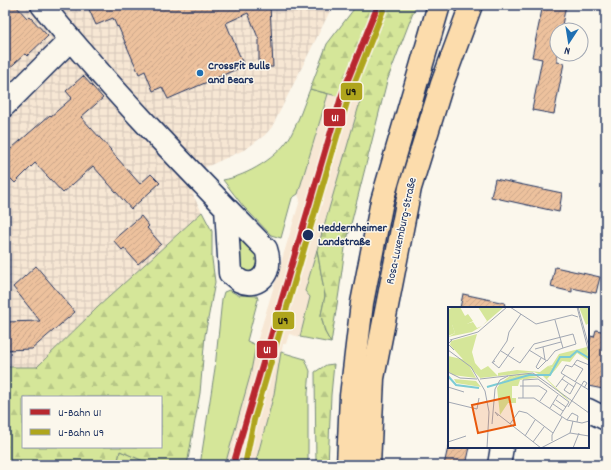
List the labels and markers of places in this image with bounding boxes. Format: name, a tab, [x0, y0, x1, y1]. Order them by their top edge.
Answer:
place label: CrossFit Bulls and Bears	[208, 58, 270, 89]
marker: CrossFit Bulls and Bears	[195, 68, 205, 78]
place label: Heddernheimer Landstraße	[318, 220, 387, 251]
marker: Heddernheimer Landstraße	[301, 228, 315, 242]

